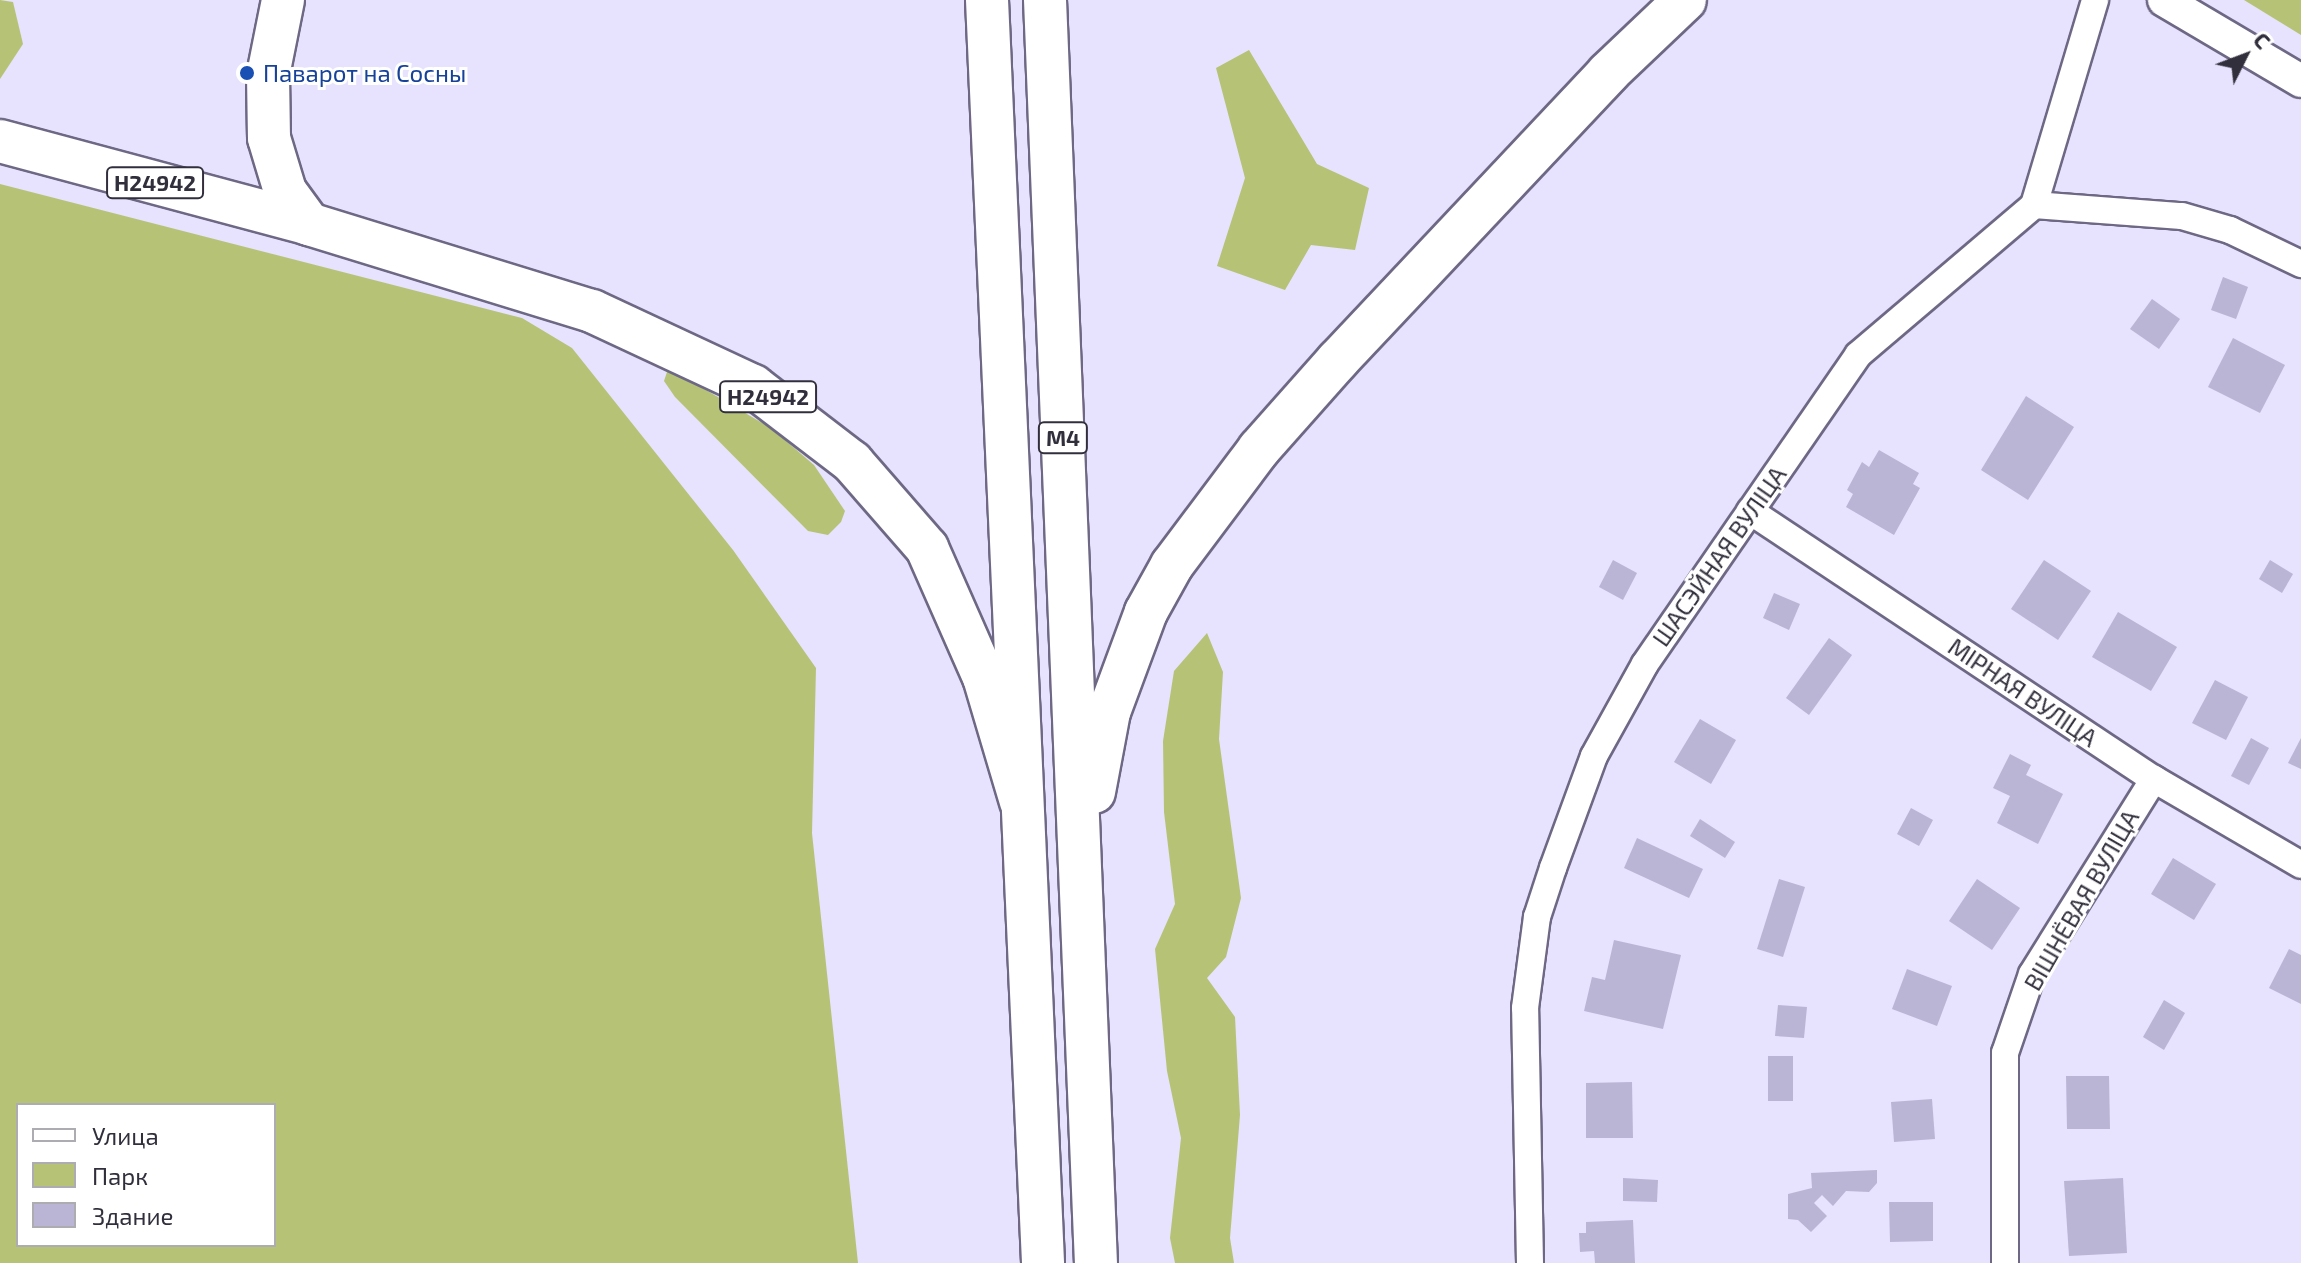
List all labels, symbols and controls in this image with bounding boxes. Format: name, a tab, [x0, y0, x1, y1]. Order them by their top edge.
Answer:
north arrow	[2205, 16, 2285, 96]
text: С	[2249, 26, 2277, 53]
place label: Паварот на Сосны	[263, 59, 466, 87]
marker: Паварот на Сосны	[238, 64, 256, 82]
road number: Н24942	[105, 165, 205, 201]
road number: Н24942	[718, 379, 818, 415]
road number: М4	[1037, 420, 1089, 456]
street label: ШАСЭЙНАЯ ВУЛІЦА	[1646, 460, 1792, 652]
street label: МІРНАЯ ВУЛІЦА	[1943, 632, 2103, 752]
street label: ВІШНЁВАЯ ВУЛІЦА	[2018, 805, 2144, 995]
legend	[16, 1103, 276, 1247]
text: Улица	[92, 1121, 159, 1150]
text: Парк	[92, 1161, 148, 1190]
text: Здание	[92, 1201, 174, 1230]

